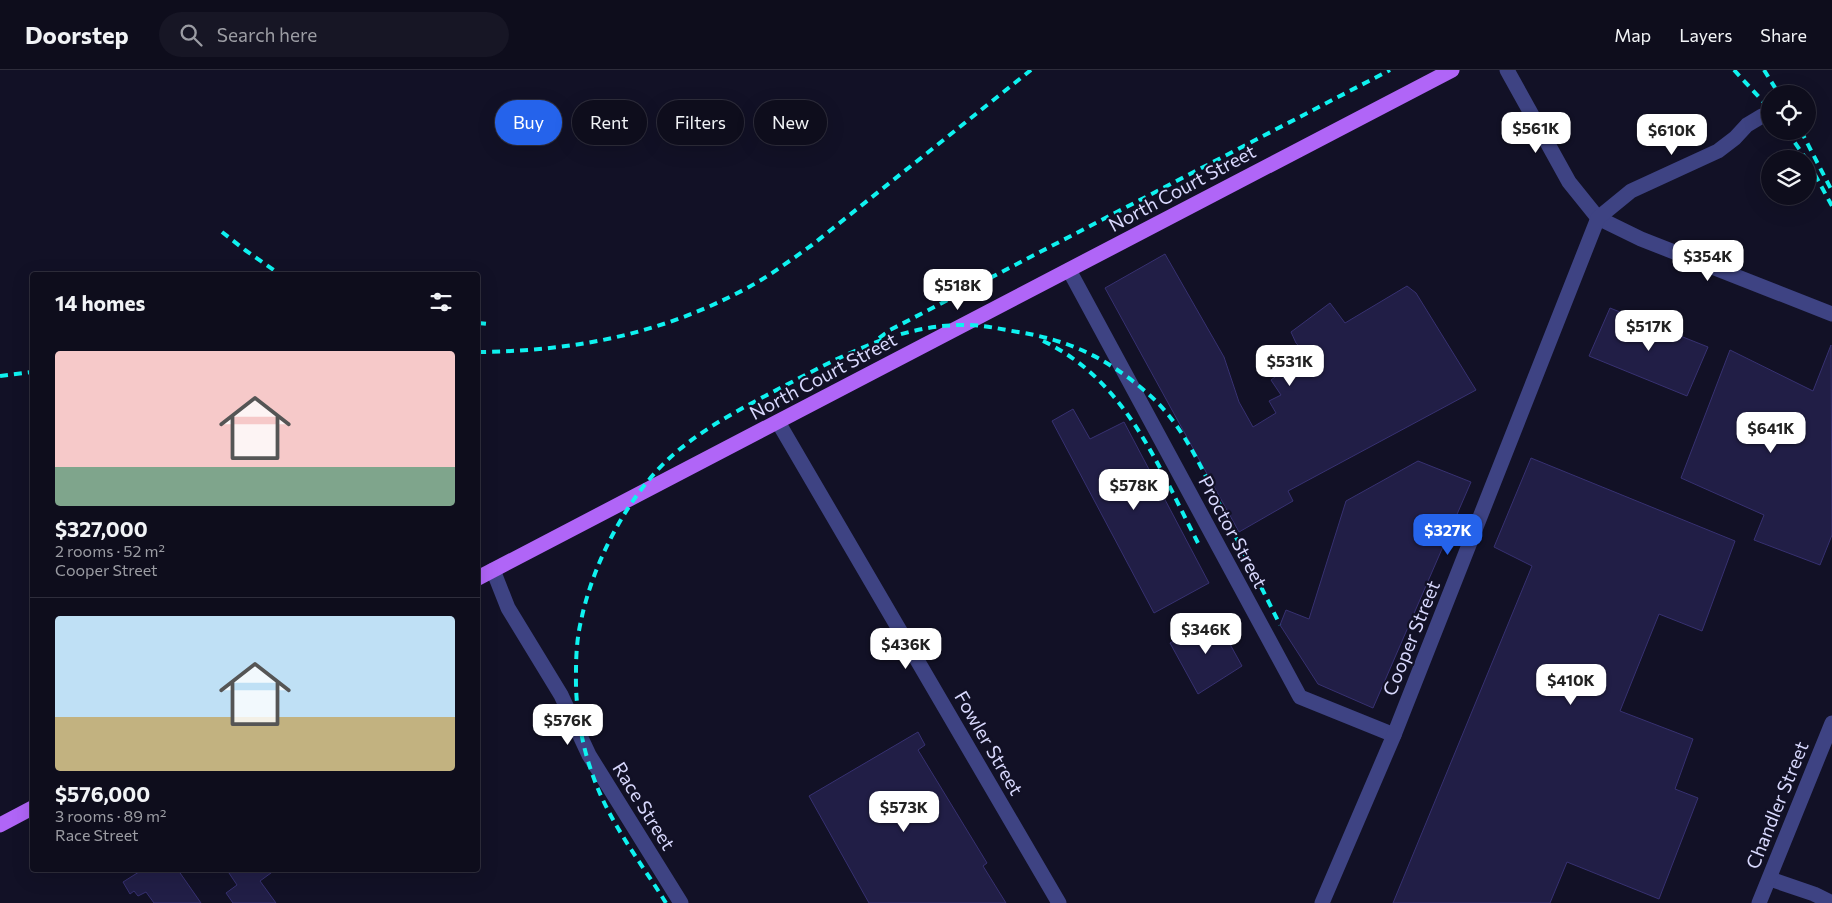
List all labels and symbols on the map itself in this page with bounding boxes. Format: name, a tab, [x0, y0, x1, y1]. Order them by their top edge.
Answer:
pin: $561K	[1501, 112, 1571, 154]
pin: $610K	[1637, 114, 1707, 156]
street label: North Court Street	[1104, 139, 1259, 236]
pin: $354K	[1673, 240, 1743, 282]
pin: $518K	[923, 268, 993, 311]
pin: $517K	[1614, 310, 1684, 352]
street label: North Court Street	[745, 327, 900, 424]
pin: $531K	[1255, 344, 1325, 387]
pin: $641K	[1736, 412, 1806, 454]
pin: $578K	[1099, 468, 1169, 511]
street label: Proctor Street	[1194, 472, 1273, 592]
pin: $327K	[1413, 514, 1483, 556]
street label: Cooper Street	[1377, 577, 1444, 699]
pin: $346K	[1171, 612, 1241, 655]
pin: $436K	[871, 628, 941, 670]
pin: $410K	[1536, 664, 1606, 706]
street label: Fowler Street	[950, 687, 1029, 799]
pin: $576K	[533, 704, 603, 746]
street label: Chandler Street	[1740, 738, 1813, 872]
street label: Race Street	[608, 758, 681, 854]
pin: $573K	[869, 790, 939, 833]

